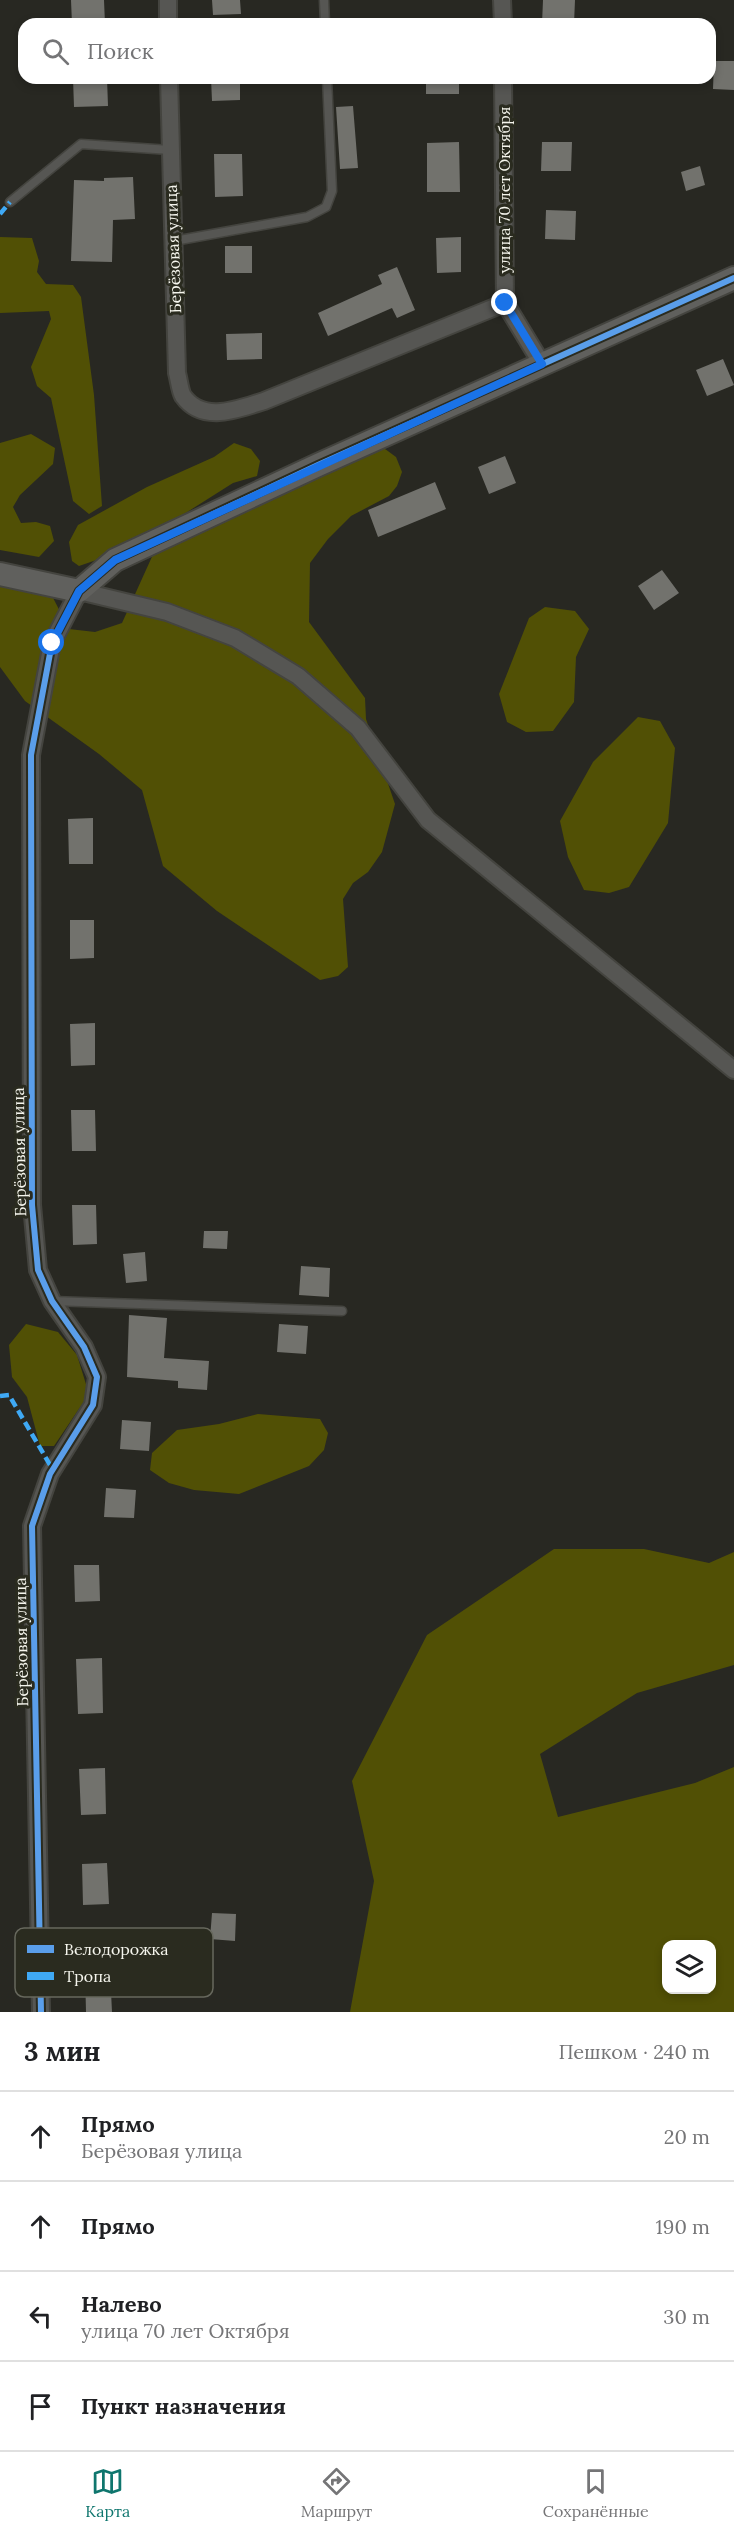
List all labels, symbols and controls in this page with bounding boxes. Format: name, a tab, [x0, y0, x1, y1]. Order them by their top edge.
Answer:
search box	[18, 18, 716, 84]
icon: search	[39, 35, 72, 68]
text: Поиск	[87, 37, 153, 65]
street label: улица 70 лет Октября	[494, 107, 514, 273]
street label: Берёзовая улица	[161, 184, 185, 314]
route end	[491, 289, 517, 315]
route start	[38, 629, 64, 655]
street label: Берёзовая улица	[8, 1087, 30, 1217]
street label: Берёзовая улица	[10, 1577, 32, 1707]
legend	[15, 1928, 213, 1997]
text: Велодорожка	[64, 1939, 168, 1959]
map controls	[662, 1940, 716, 1994]
button: layers	[662, 1940, 716, 1994]
text: Тропа	[64, 1966, 111, 1986]
text: 3 мин	[24, 2035, 101, 2068]
text: Пешком · 240 m	[559, 2039, 710, 2064]
text: Прямо	[81, 2110, 155, 2138]
icon: ahead	[24, 2120, 57, 2153]
text: 20 m	[664, 2124, 710, 2149]
text: Берёзовая улица	[81, 2138, 242, 2163]
icon: ahead	[24, 2210, 57, 2243]
text: Прямо	[81, 2212, 155, 2240]
text: 190 m	[656, 2214, 710, 2239]
text: Налево	[81, 2290, 162, 2318]
icon: left	[24, 2300, 57, 2333]
text: 30 m	[663, 2304, 710, 2329]
text: улица 70 лет Октября	[81, 2318, 290, 2343]
icon: arrive	[24, 2390, 57, 2423]
text: Пункт назначения	[81, 2392, 286, 2420]
tab: Карта	[85, 2465, 130, 2521]
tab: Маршрут	[301, 2465, 372, 2521]
tab: Сохранённые	[543, 2465, 649, 2521]

